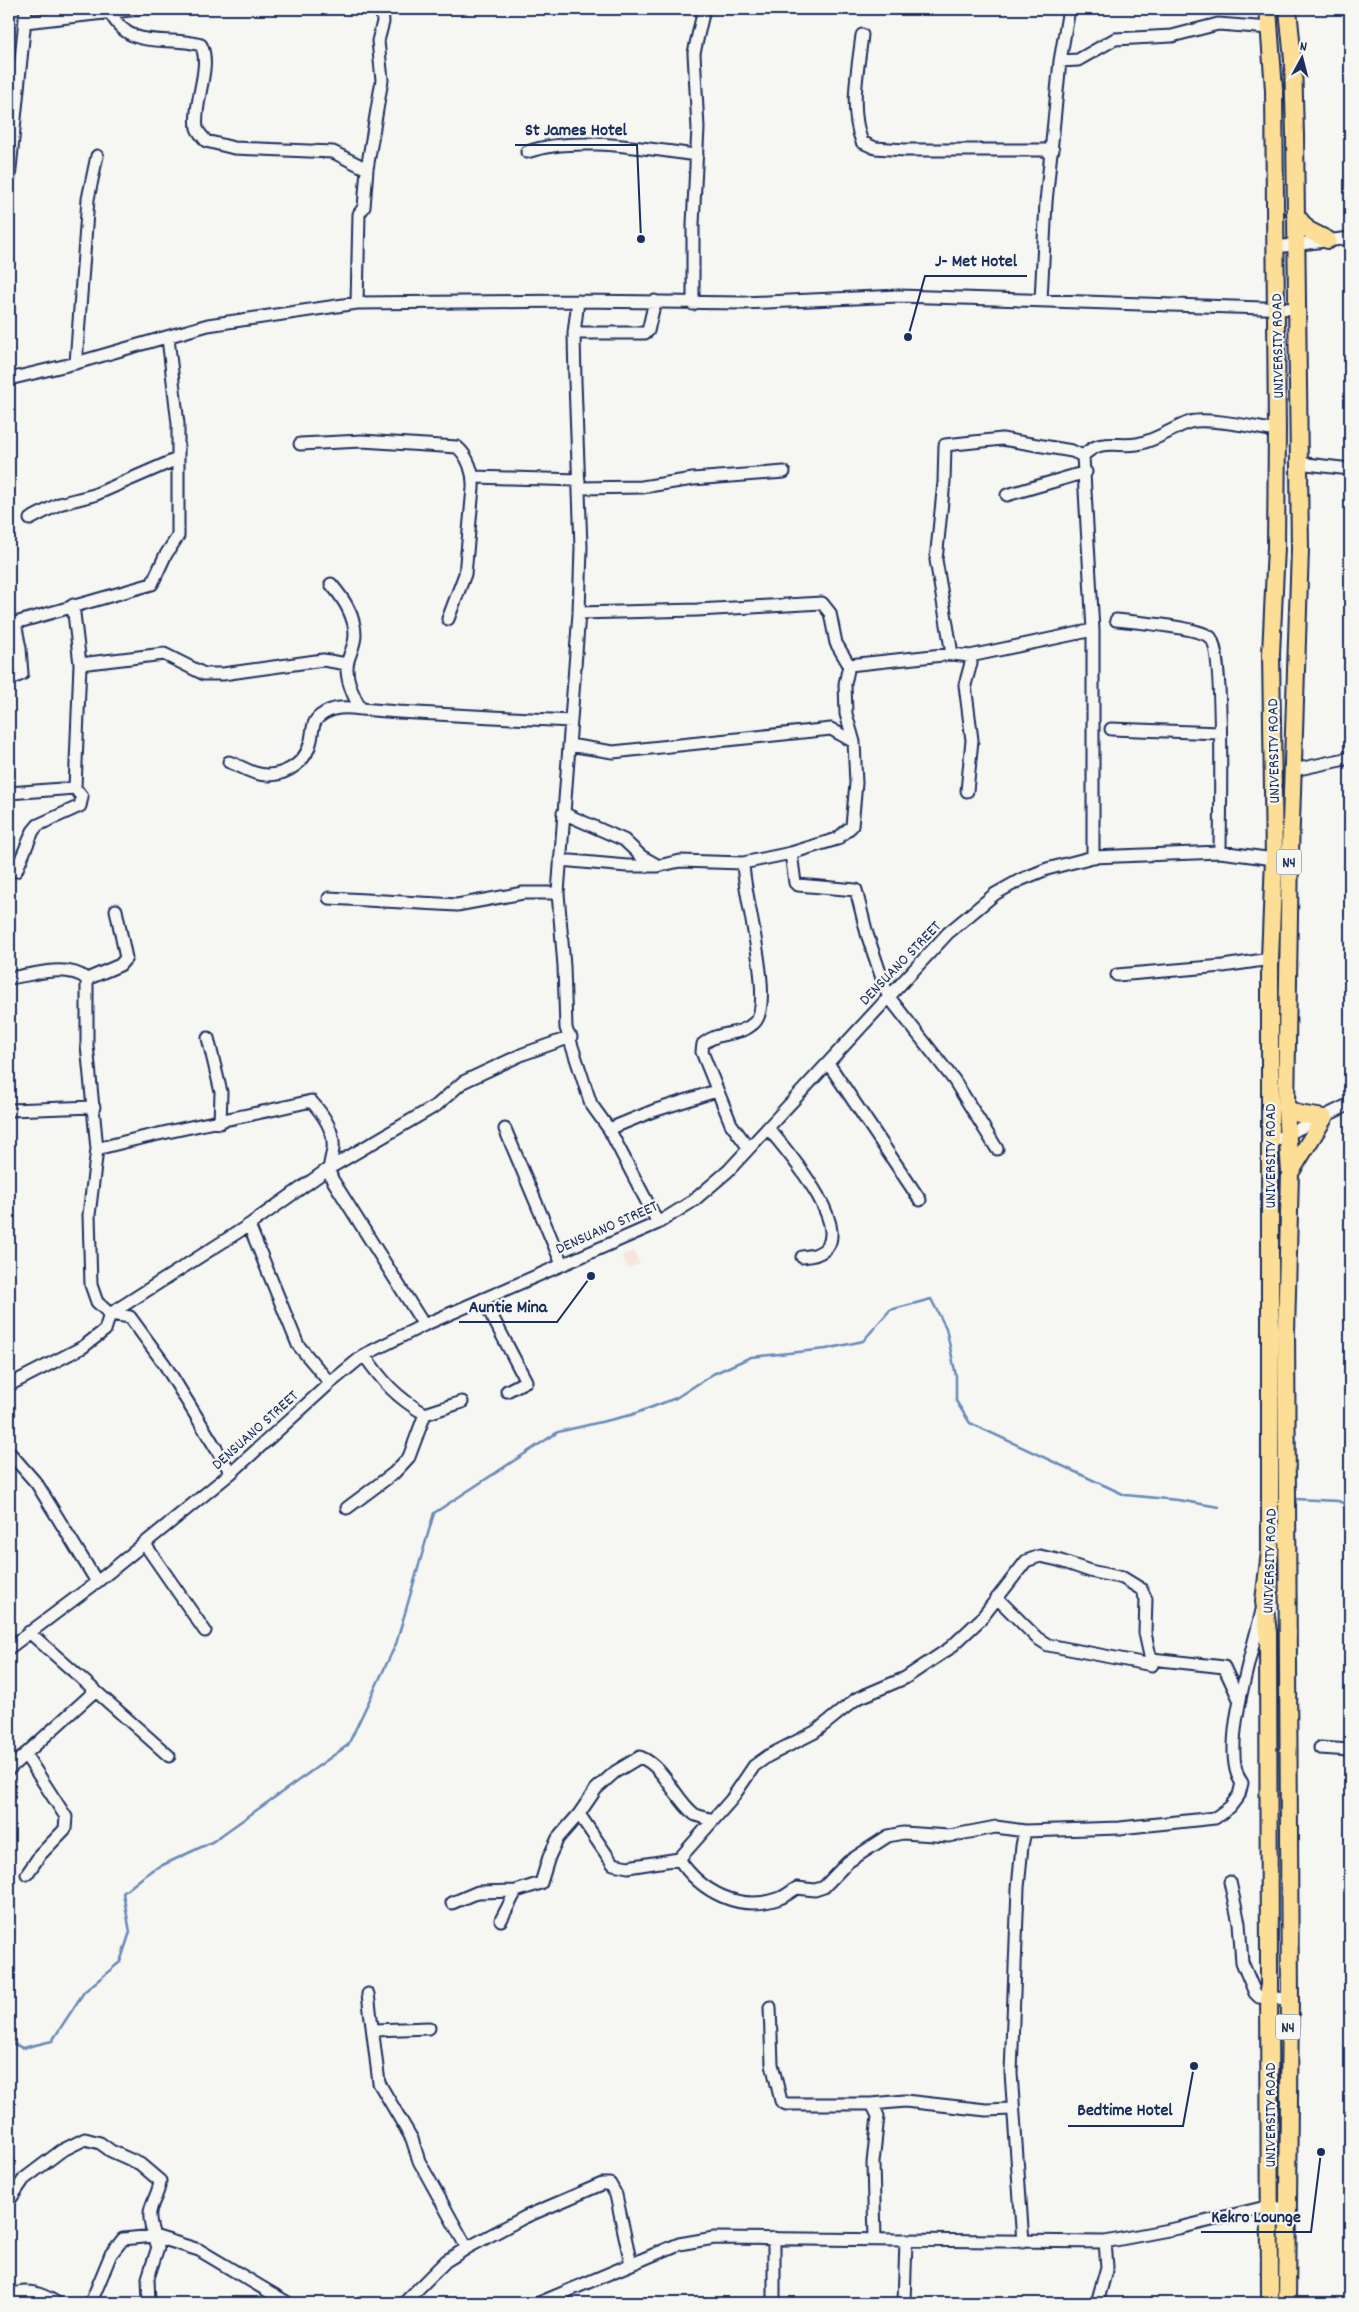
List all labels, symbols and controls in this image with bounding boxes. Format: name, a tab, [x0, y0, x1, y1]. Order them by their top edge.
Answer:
north arrow	[1276, 32, 1326, 82]
text: N	[1299, 37, 1308, 57]
callout: St James Hotel	[515, 112, 637, 145]
text: St James Hotel	[525, 119, 628, 144]
callout: J- Met Hotel	[925, 243, 1027, 276]
text: J- Met Hotel	[935, 250, 1018, 275]
street label: UNIVERSITY ROAD	[1266, 293, 1291, 399]
street label: UNIVERSITY ROAD	[1262, 698, 1287, 804]
road number: N4	[1276, 850, 1302, 874]
street label: DENSUANO STREET	[854, 916, 948, 1011]
street label: UNIVERSITY ROAD	[1260, 1103, 1283, 1209]
street label: DENSUANO STREET	[552, 1195, 662, 1261]
callout: Auntie Mina	[459, 1289, 557, 1322]
text: Auntie Mina	[469, 1296, 548, 1321]
street label: DENSUANO STREET	[207, 1385, 305, 1476]
street label: UNIVERSITY ROAD	[1257, 1508, 1284, 1614]
road number: N4	[1276, 2014, 1300, 2040]
street label: UNIVERSITY ROAD	[1260, 2062, 1283, 2168]
callout: Bedtime Hotel	[1068, 2093, 1183, 2126]
text: Bedtime Hotel	[1077, 2099, 1173, 2124]
callout: Kekro Lounge	[1201, 2199, 1311, 2232]
text: Kekro Lounge	[1211, 2206, 1301, 2231]

